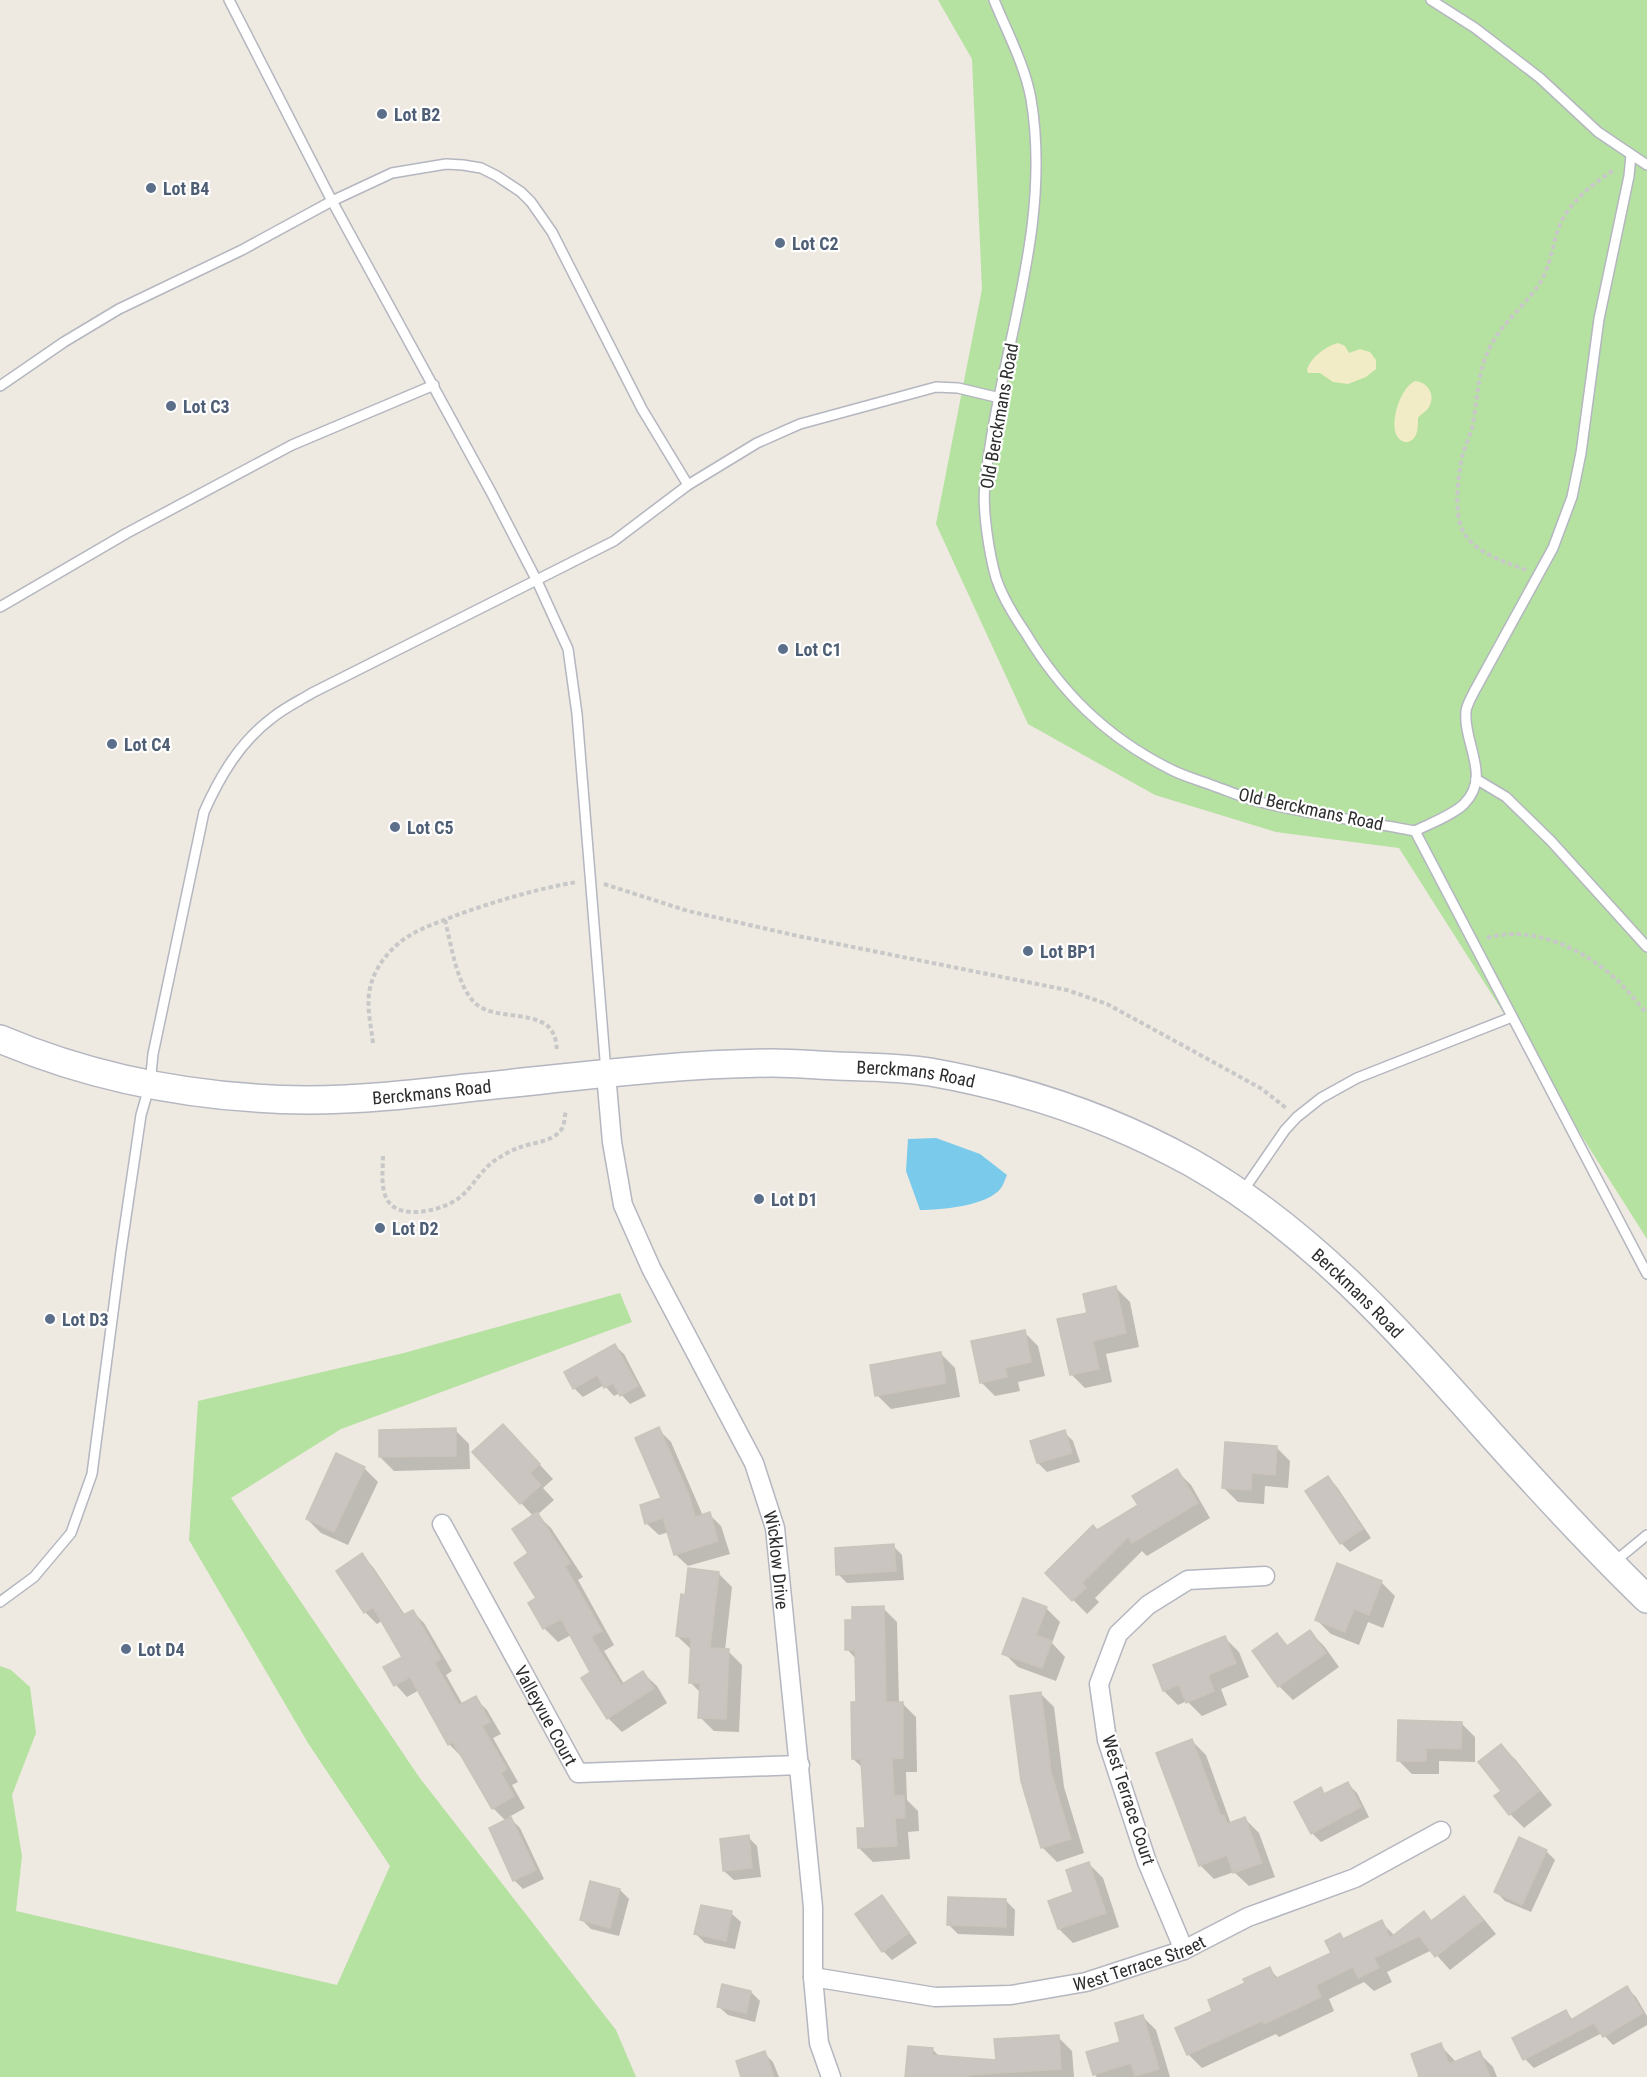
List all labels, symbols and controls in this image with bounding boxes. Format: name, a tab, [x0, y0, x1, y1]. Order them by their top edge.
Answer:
place label: Lot B2	[394, 104, 440, 125]
marker: Lot B2	[375, 107, 389, 121]
place label: Lot B4	[163, 178, 209, 199]
marker: Lot B4	[144, 181, 158, 195]
place label: Lot C2	[792, 233, 839, 254]
marker: Lot C2	[773, 236, 787, 250]
street label: Old Berckmans Road	[976, 342, 1022, 490]
place label: Lot C3	[183, 396, 230, 417]
marker: Lot C3	[164, 399, 178, 413]
place label: Lot C1	[795, 639, 842, 660]
marker: Lot C1	[776, 642, 790, 656]
place label: Lot C4	[124, 734, 171, 755]
marker: Lot C4	[105, 737, 119, 751]
street label: Old Berckmans Road	[1237, 783, 1385, 835]
place label: Lot C5	[407, 817, 454, 838]
marker: Lot C5	[388, 820, 402, 834]
place label: Lot BP1	[1040, 941, 1097, 962]
marker: Lot BP1	[1021, 944, 1035, 958]
street label: Berckmans Road	[856, 1056, 977, 1091]
street label: Berckmans Road	[371, 1075, 492, 1108]
place label: Lot D1	[771, 1189, 818, 1210]
marker: Lot D1	[752, 1192, 766, 1206]
place label: Lot D2	[392, 1218, 439, 1239]
marker: Lot D2	[373, 1221, 387, 1235]
street label: Berckmans Road	[1308, 1244, 1408, 1342]
place label: Lot D3	[62, 1309, 109, 1330]
marker: Lot D3	[43, 1312, 57, 1326]
street label: Wicklow Drive	[760, 1508, 794, 1610]
place label: Lot D4	[138, 1639, 185, 1660]
marker: Lot D4	[119, 1642, 133, 1656]
street label: Valleyvue Court	[511, 1662, 582, 1769]
street label: West Terrace Court	[1098, 1732, 1160, 1868]
street label: West Terrace Street	[1071, 1930, 1209, 1995]

